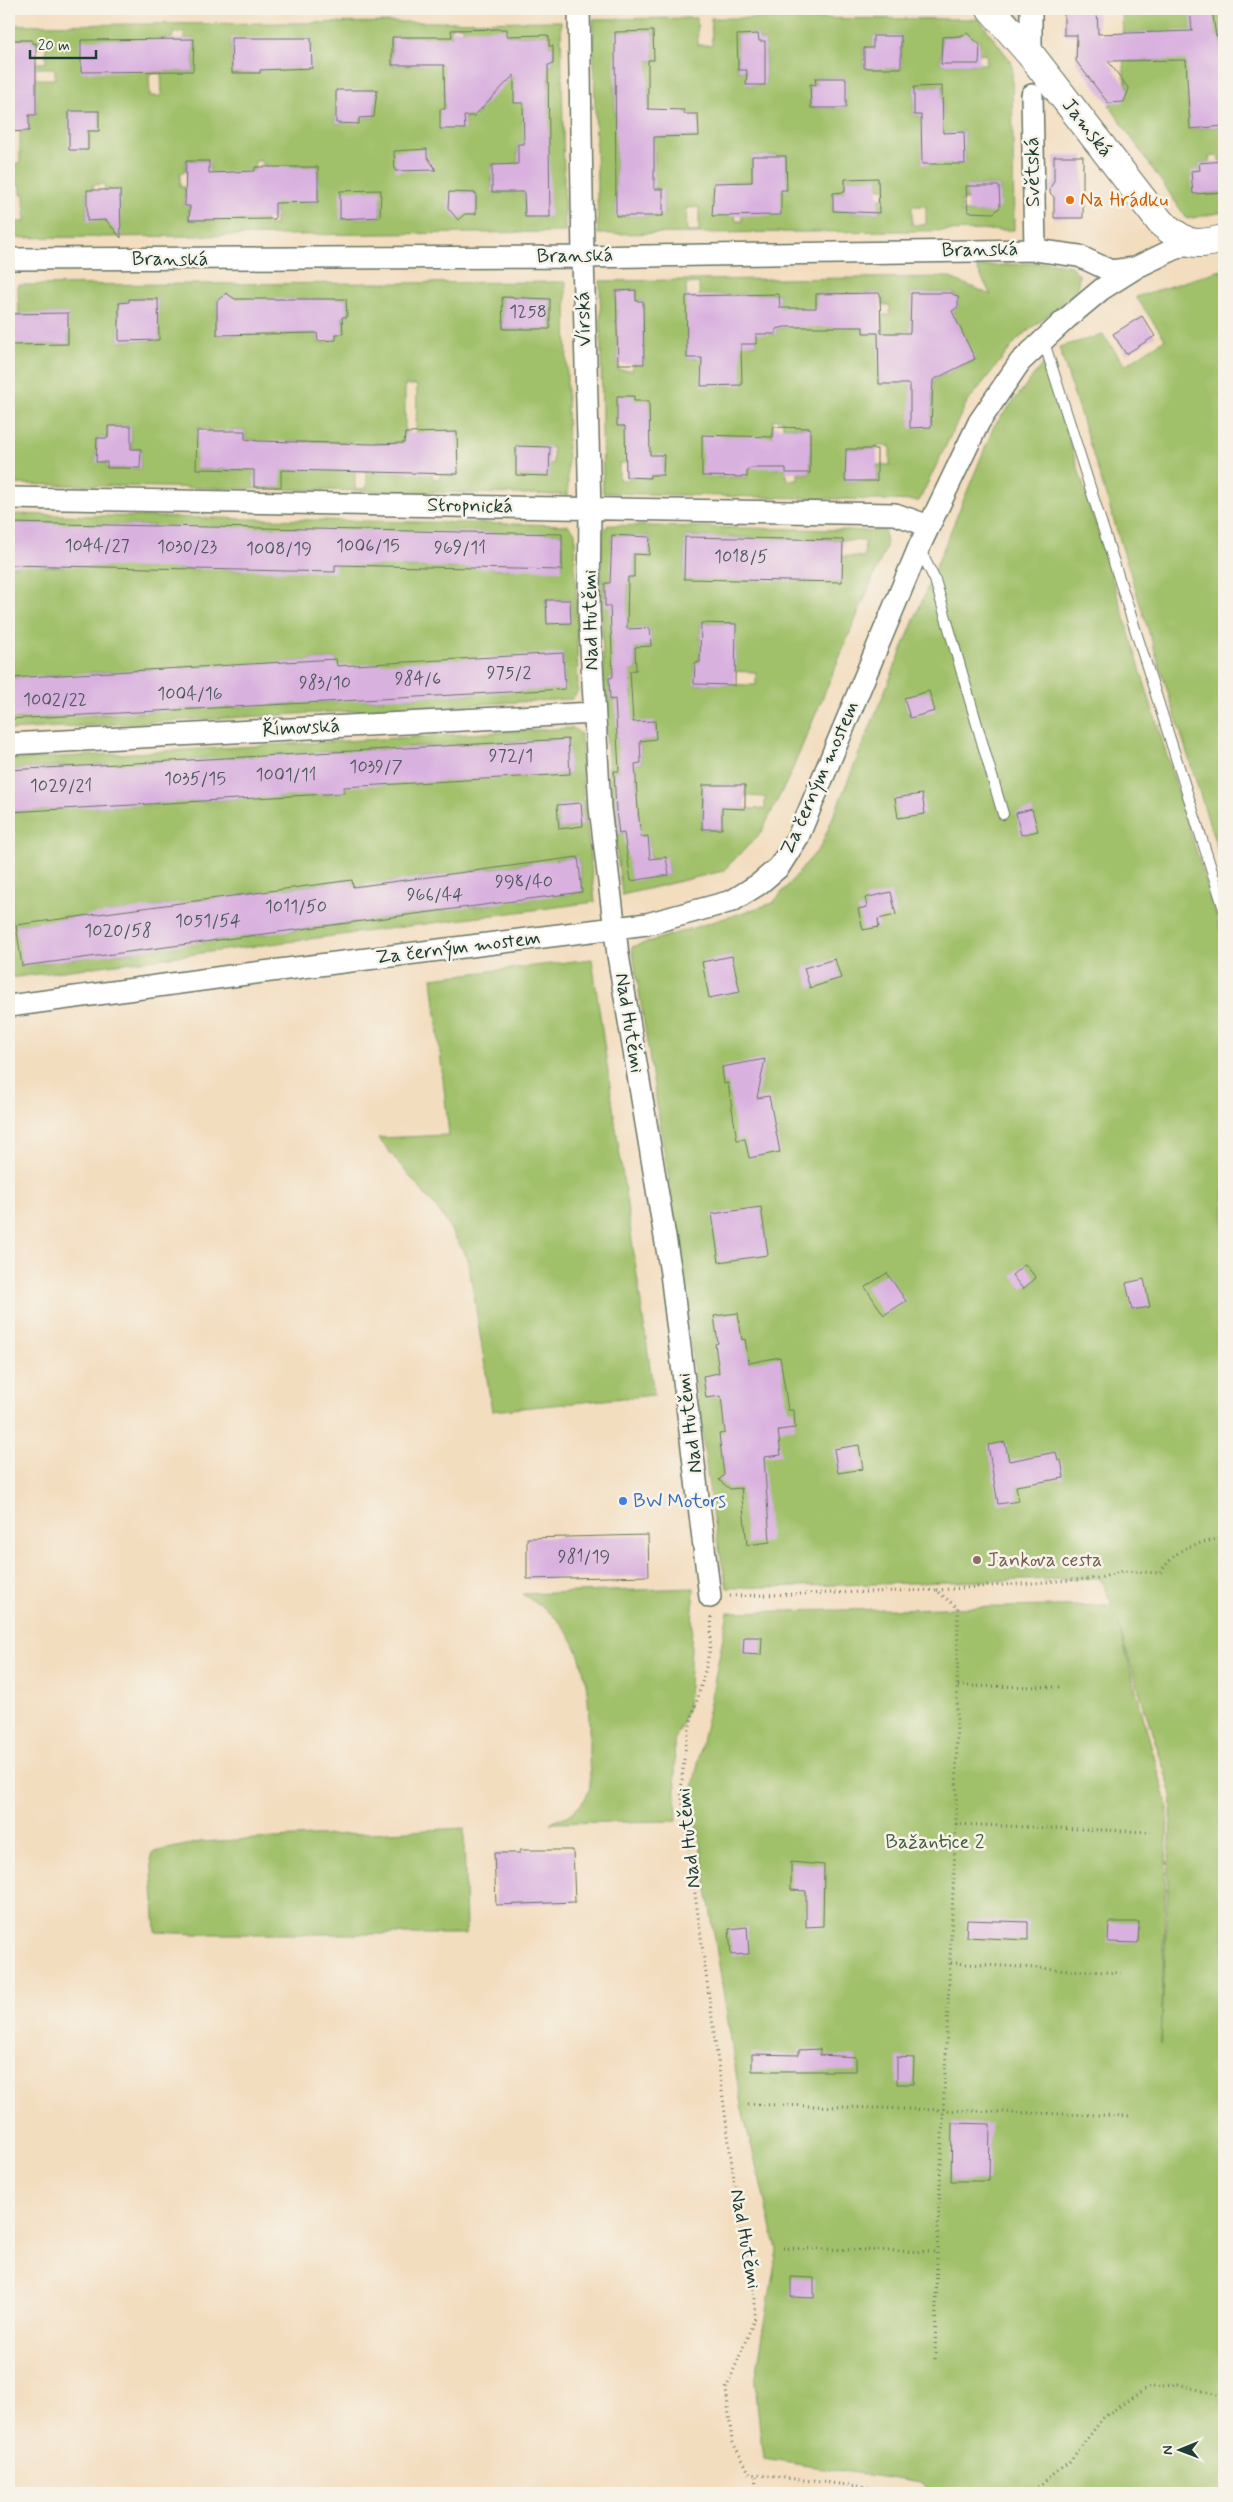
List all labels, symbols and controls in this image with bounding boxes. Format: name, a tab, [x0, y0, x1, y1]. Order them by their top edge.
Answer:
scale bar	[30, 28, 96, 60]
text: 20 m	[38, 36, 70, 56]
street label: Jamská	[1055, 93, 1119, 163]
street label: Světská	[1019, 137, 1047, 207]
place label: Na Hrádku	[1080, 187, 1168, 214]
marker: Na Hrádku	[1064, 194, 1076, 206]
street label: Branská	[942, 236, 1018, 264]
street label: Branská	[537, 242, 613, 270]
street label: Branská	[132, 246, 208, 273]
street label: Vírská	[570, 291, 598, 347]
house number: 1258	[509, 300, 547, 324]
street label: Stropnická	[427, 492, 513, 520]
house number: 1044/27	[64, 534, 130, 558]
house number: 1006/15	[336, 534, 400, 558]
house number: 1030/23	[157, 535, 217, 559]
house number: 969/11	[434, 536, 486, 560]
house number: 1008/19	[246, 537, 312, 561]
house number: 1018/5	[714, 545, 768, 569]
street label: Nad Hutěmi	[577, 569, 605, 671]
house number: 975/2	[487, 661, 531, 685]
house number: 984/6	[395, 667, 441, 691]
house number: 983/10	[299, 671, 351, 695]
house number: 1004/16	[157, 682, 223, 706]
house number: 1002/22	[23, 688, 87, 712]
street label: Za černým mostem	[774, 697, 866, 859]
street label: Římovská	[261, 712, 341, 744]
house number: 972/1	[489, 744, 533, 768]
house number: 1039/7	[349, 755, 403, 779]
house number: 1001/11	[256, 763, 316, 787]
house number: 1035/15	[164, 767, 226, 791]
house number: 1029/21	[30, 774, 92, 798]
house number: 998/40	[495, 870, 553, 894]
house number: 966/44	[407, 883, 463, 907]
house number: 1011/50	[265, 895, 327, 919]
house number: 1051/54	[175, 909, 241, 933]
house number: 1020/58	[84, 919, 152, 943]
street label: Za černým mostem	[374, 924, 542, 972]
street label: Nad Hutěmi	[608, 971, 650, 1075]
street label: Nad Hutěmi	[670, 1371, 710, 1475]
place label: BW Motors	[633, 1488, 726, 1515]
marker: BW Motors	[617, 1495, 629, 1507]
house number: 981/19	[558, 1545, 610, 1569]
place label: Jankova cesta	[987, 1547, 1102, 1574]
marker: Jankova cesta	[971, 1554, 983, 1566]
street label: Nad Hutěmi	[670, 1786, 708, 1890]
park label: Bažantice 2	[885, 1829, 985, 1856]
street label: Nad Hutěmi	[723, 2187, 767, 2291]
north arrow	[1156, 2424, 1206, 2474]
text: N	[1159, 2445, 1177, 2455]

